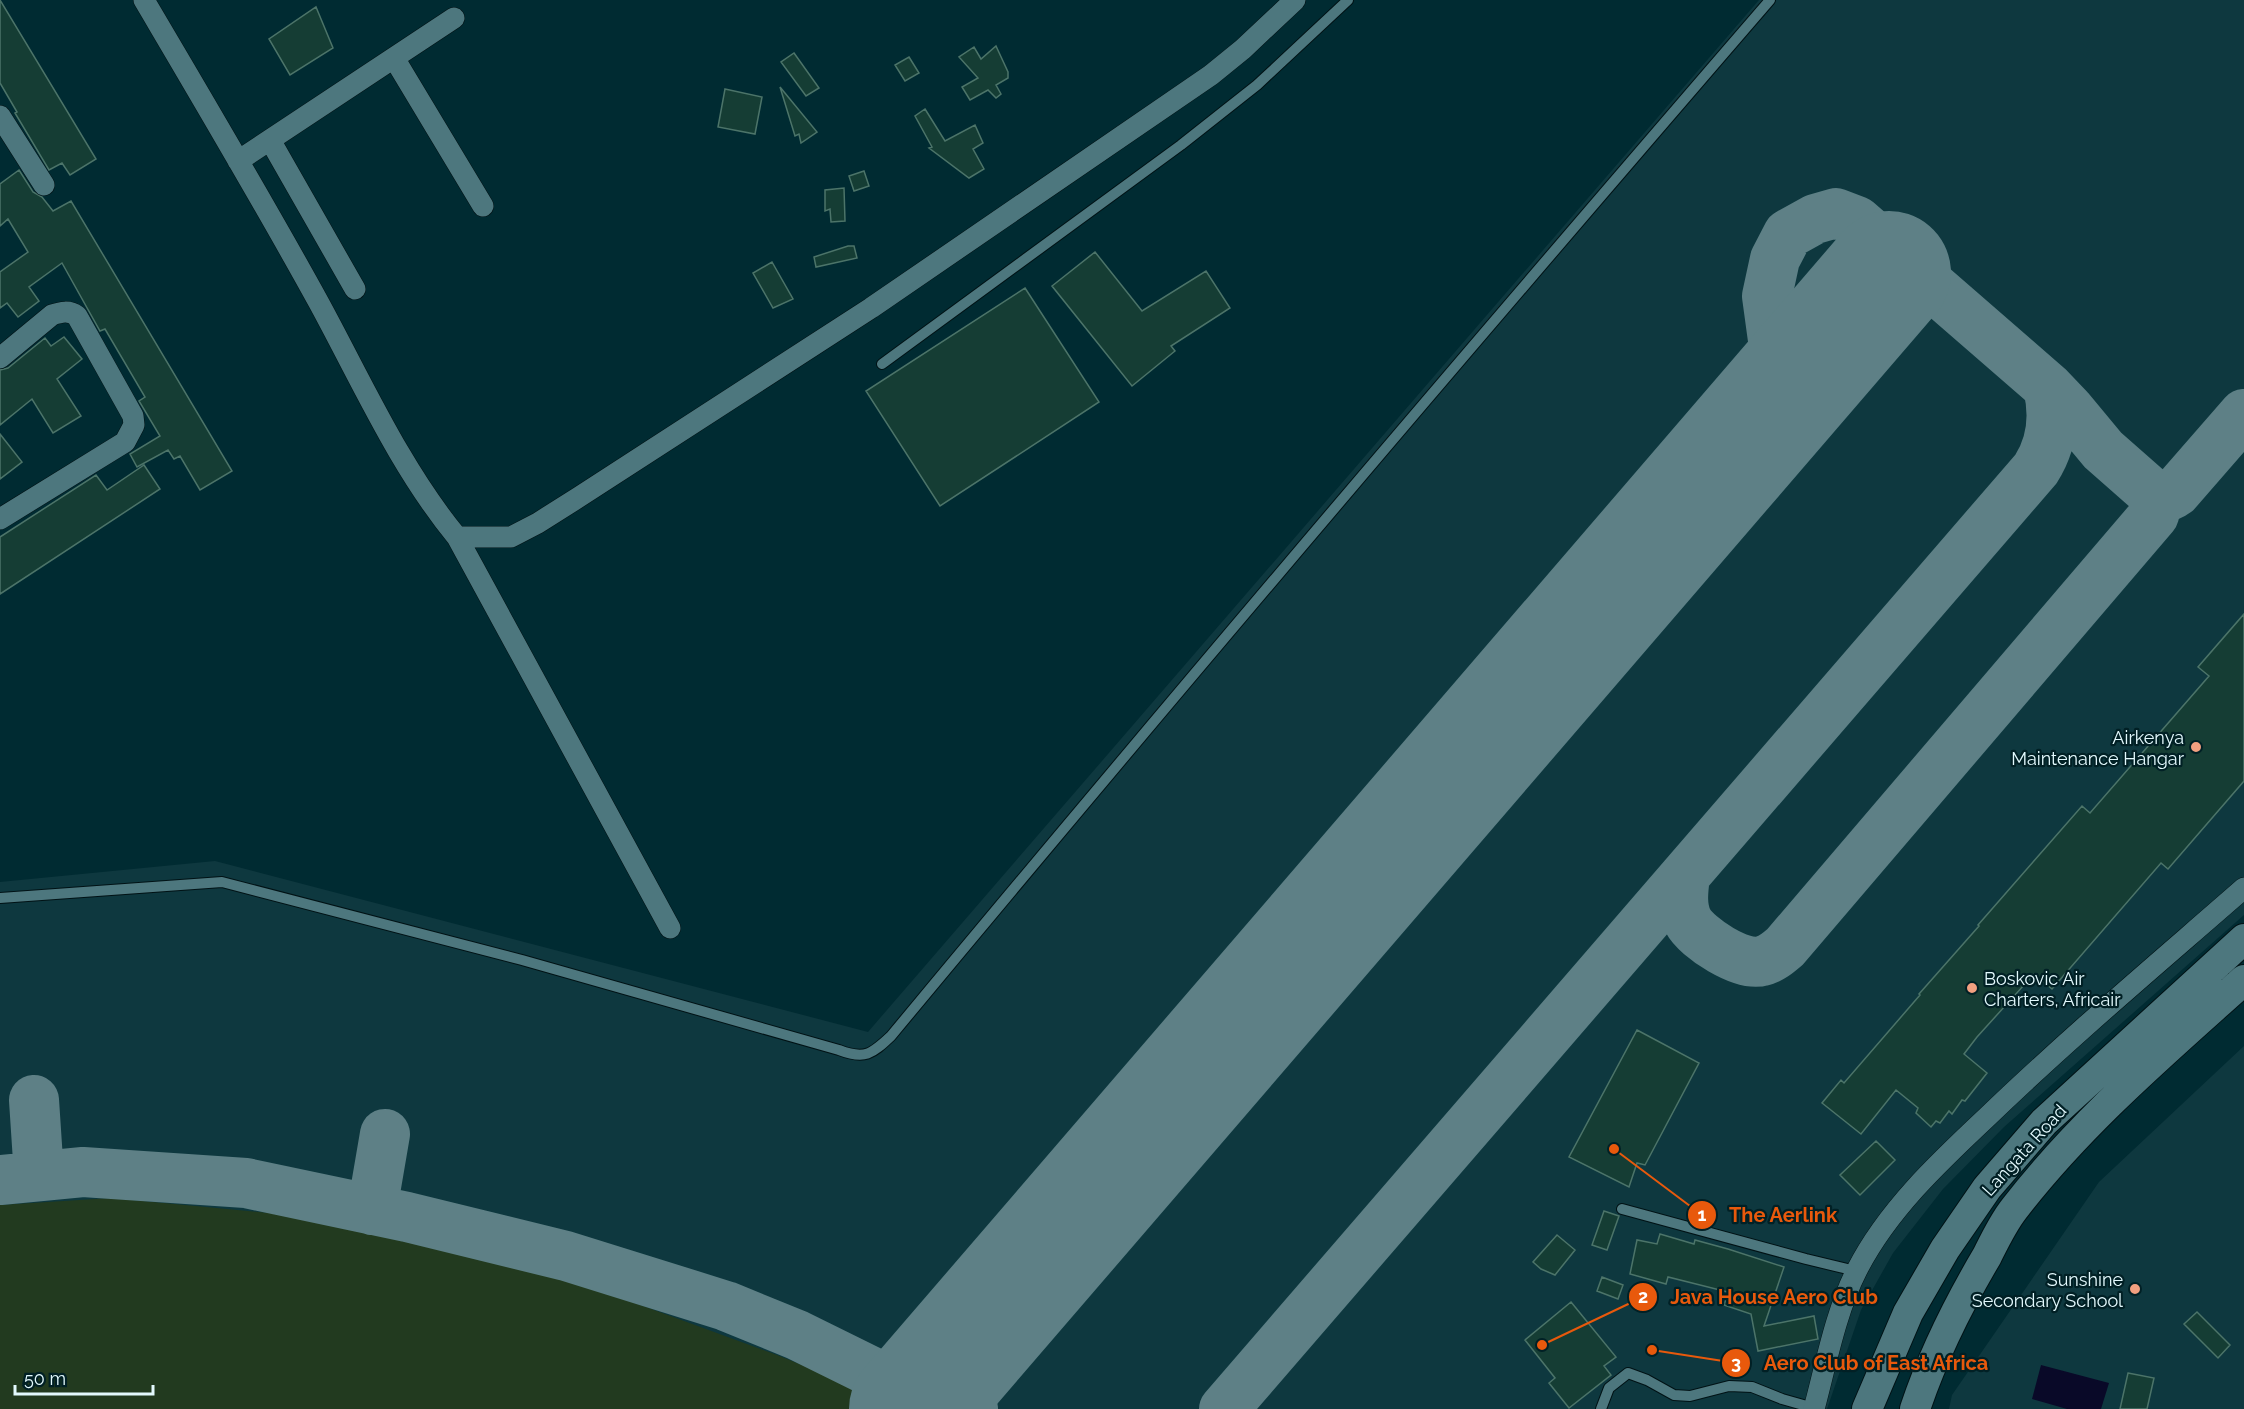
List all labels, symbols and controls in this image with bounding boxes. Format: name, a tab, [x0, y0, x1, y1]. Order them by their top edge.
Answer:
place label: Airkenya Maintenance Hangar	[2011, 727, 2185, 769]
marker: Airkenya Maintenance Hangar	[2189, 740, 2203, 754]
place label: Boskovic Air Charters, Africair	[1984, 968, 2121, 1010]
marker: Boskovic Air Charters, Africair	[1965, 981, 1979, 995]
street label: Langata Road	[1978, 1100, 2070, 1200]
callout: The Aerlink	[1687, 1196, 1849, 1234]
text: The Aerlink	[1729, 1203, 1838, 1227]
text: 1	[1698, 1204, 1707, 1225]
place label: Sunshine Secondary School	[1972, 1269, 2123, 1311]
callout: Java House Aero Club	[1628, 1278, 1891, 1316]
marker: Sunshine Secondary School	[2128, 1282, 2142, 1296]
text: Java House Aero Club	[1670, 1285, 1878, 1309]
text: 2	[1638, 1286, 1648, 1307]
callout: Aero Club of East Africa	[1721, 1344, 2000, 1382]
text: Aero Club of East Africa	[1764, 1351, 1988, 1375]
text: 3	[1731, 1352, 1741, 1373]
scale bar	[15, 1358, 153, 1396]
text: 50 m	[24, 1368, 66, 1389]

